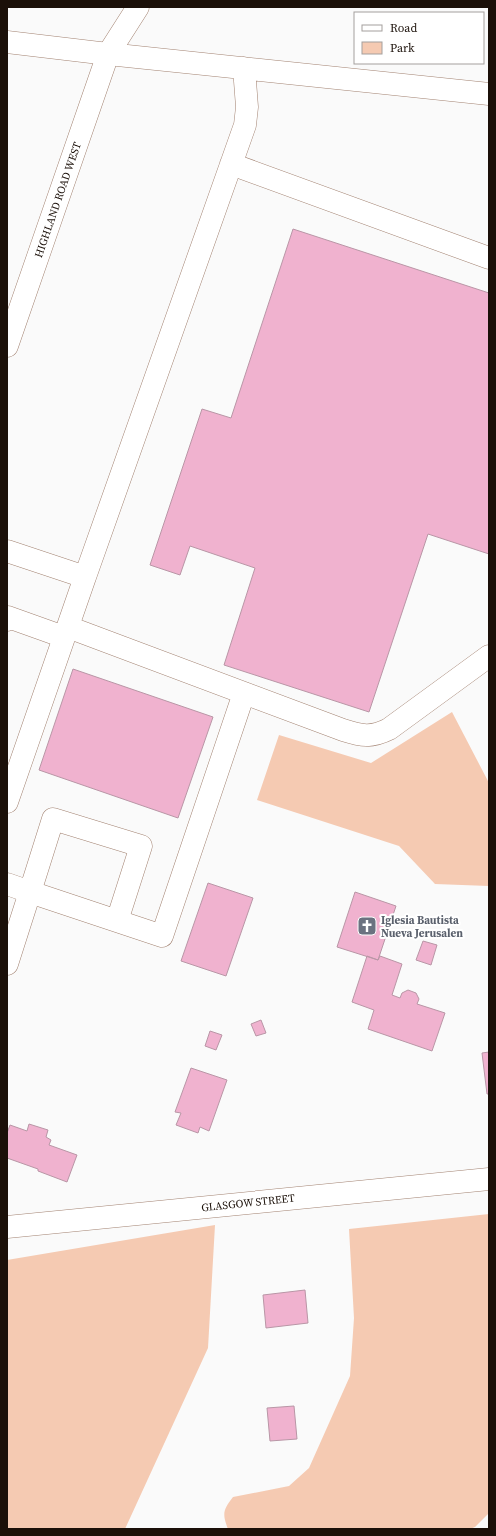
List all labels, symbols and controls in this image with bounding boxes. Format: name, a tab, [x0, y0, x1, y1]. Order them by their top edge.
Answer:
legend	[354, 12, 484, 64]
text: Road	[390, 20, 417, 36]
text: Park	[390, 40, 415, 56]
street label: HIGHLAND ROAD WEST	[31, 140, 85, 260]
place label: Iglesia Bautista Nueva Jerusalen	[381, 913, 463, 941]
church icon: Iglesia Bautista Nueva Jerusalen	[356, 915, 378, 937]
street label: GLASGOW STREET	[201, 1191, 296, 1215]

